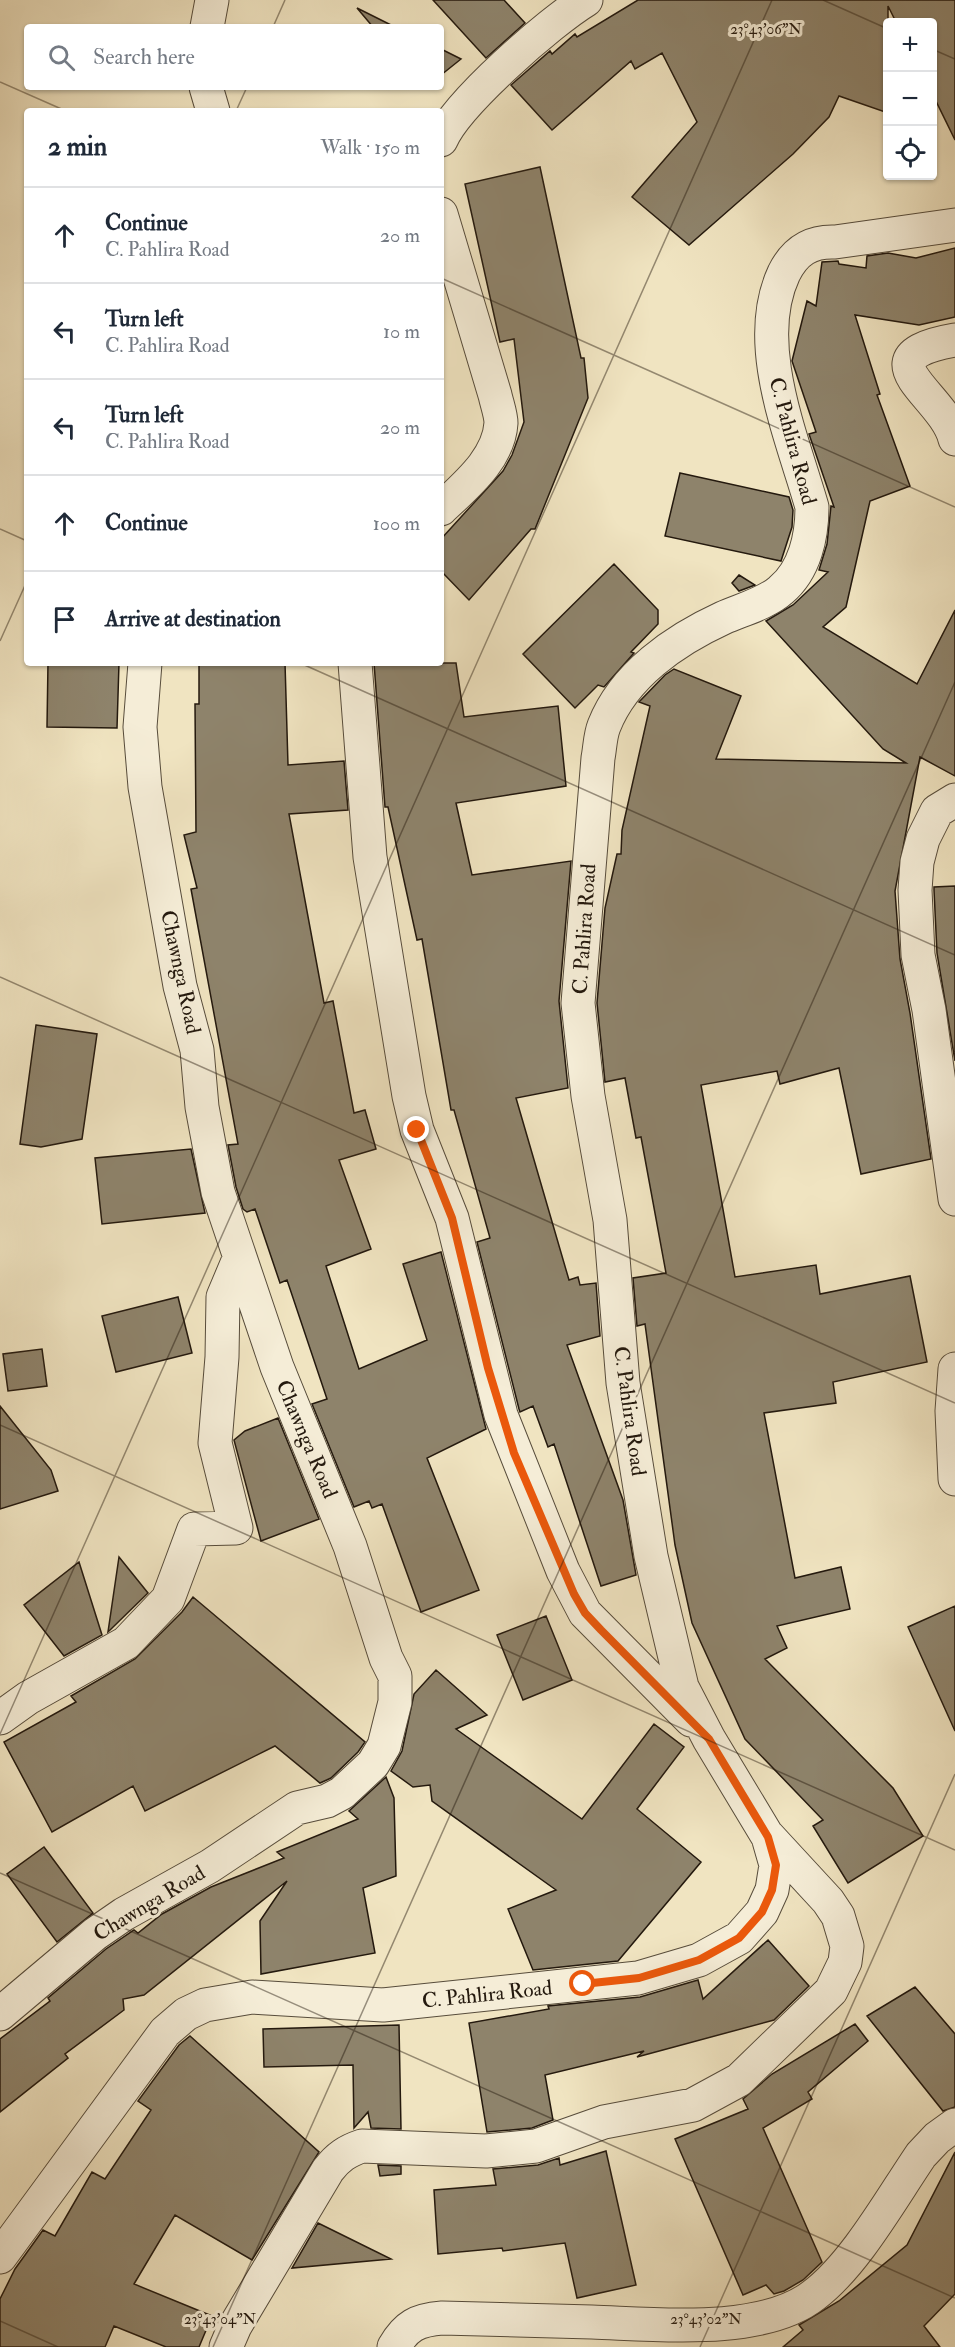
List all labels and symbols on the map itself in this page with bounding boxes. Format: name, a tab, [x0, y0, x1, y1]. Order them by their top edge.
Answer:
text: 23°43'06"N	[730, 20, 802, 39]
street label: C. Pahlira Road	[763, 374, 823, 508]
street label: C. Pahlira Road	[566, 862, 603, 995]
street label: Chawnga Road	[154, 908, 207, 1037]
route end	[403, 1116, 429, 1142]
street label: C. Pahlira Road	[607, 1344, 652, 1478]
street label: Chawnga Road	[270, 1376, 344, 1503]
street label: Chawnga Road	[88, 1859, 211, 1947]
route start	[569, 1970, 595, 1996]
street label: C. Pahlira Road	[421, 1974, 554, 2015]
text: 23°43'04"N	[184, 2310, 257, 2329]
text: 23°43'02"N	[670, 2310, 742, 2329]

